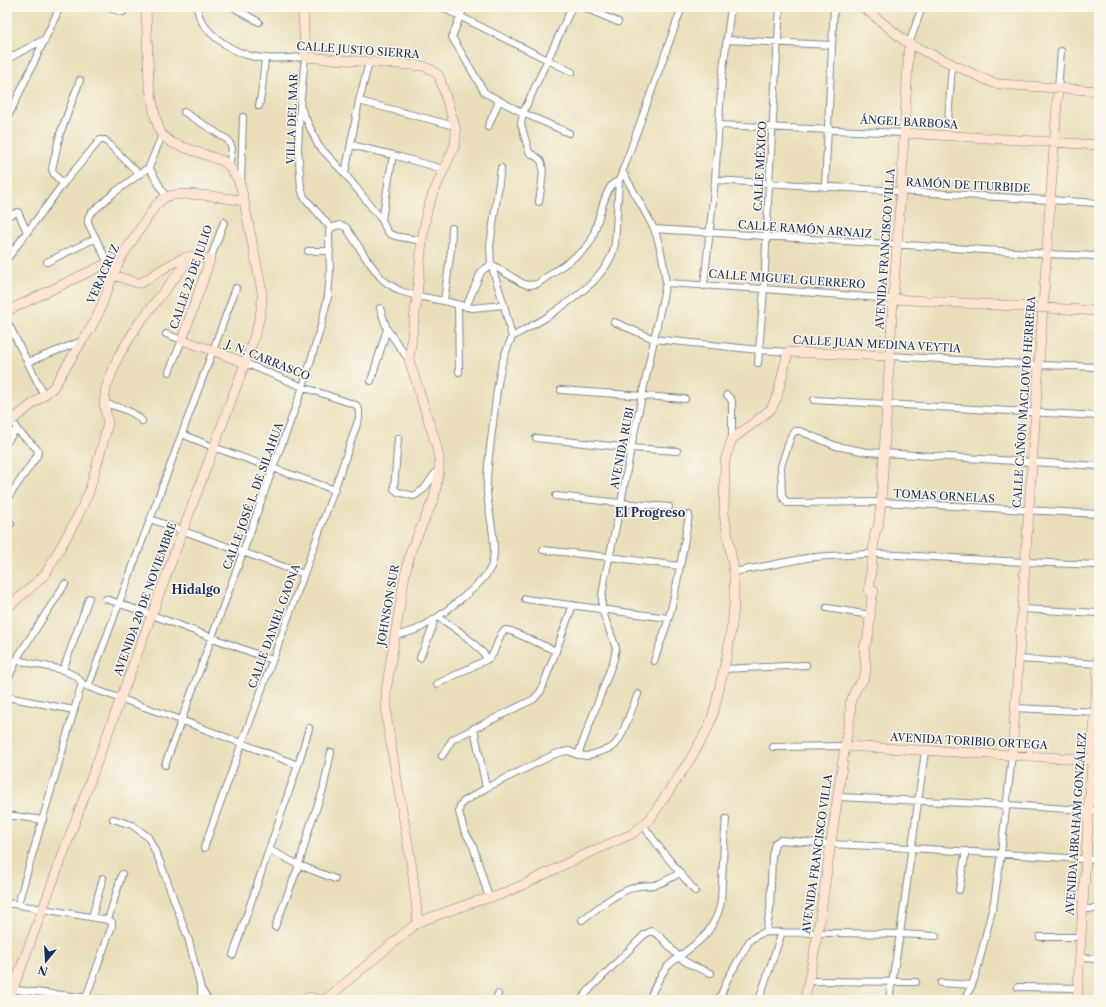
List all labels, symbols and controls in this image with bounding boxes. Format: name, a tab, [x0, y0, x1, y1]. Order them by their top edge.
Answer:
street label: CALLE JUSTO SIERRA	[296, 39, 421, 61]
street label: VILLA DEL MAR	[283, 72, 301, 166]
street label: ÁNGEL BARBOSA	[858, 112, 959, 132]
street label: CALLE MÉXICO	[751, 120, 769, 212]
street label: AVENIDA FRANCISCO VILLA	[872, 167, 898, 331]
street label: RAMÓN DE ITURBIDE	[905, 175, 1031, 195]
street label: CALLE RAMÓN ARNAIZ	[738, 217, 872, 241]
street label: CALLE 22 DE JULIO	[167, 223, 215, 331]
street label: VERACRUZ	[83, 242, 122, 307]
street label: CALLE MIGUEL GUERRERO	[708, 267, 866, 291]
street label: CALLE CAÑON MACLOVIO HERRERA	[1010, 295, 1038, 508]
street label: CALLE JUAN MEDINA VEYTIA	[792, 333, 962, 355]
street label: J. N. CARRASCO	[222, 336, 312, 383]
street label: AVENIDA RUBI	[607, 406, 637, 491]
street label: CALLE JOSÉ L. DE SILAHUA	[220, 420, 287, 572]
street label: TOMAS ORNELAS	[893, 486, 995, 506]
district label: El Progreso	[615, 505, 686, 520]
street label: AVENIDA 20 DE NOVIEMBRE	[110, 520, 180, 679]
street label: CALLE DANIEL GAONA	[245, 561, 303, 690]
street label: JOHNSON SUR	[374, 562, 402, 649]
district label: Hidalgo	[172, 582, 221, 597]
street label: AVENIDA TORIBIO ORTEGA	[889, 730, 1049, 752]
street label: AVENIDA ABRAHAM GONZÁLEZ	[1063, 732, 1089, 917]
street label: AVENIDA FRANCISCO VILLA	[799, 772, 835, 936]
north arrow	[26, 941, 66, 981]
text: N	[36, 962, 50, 979]

